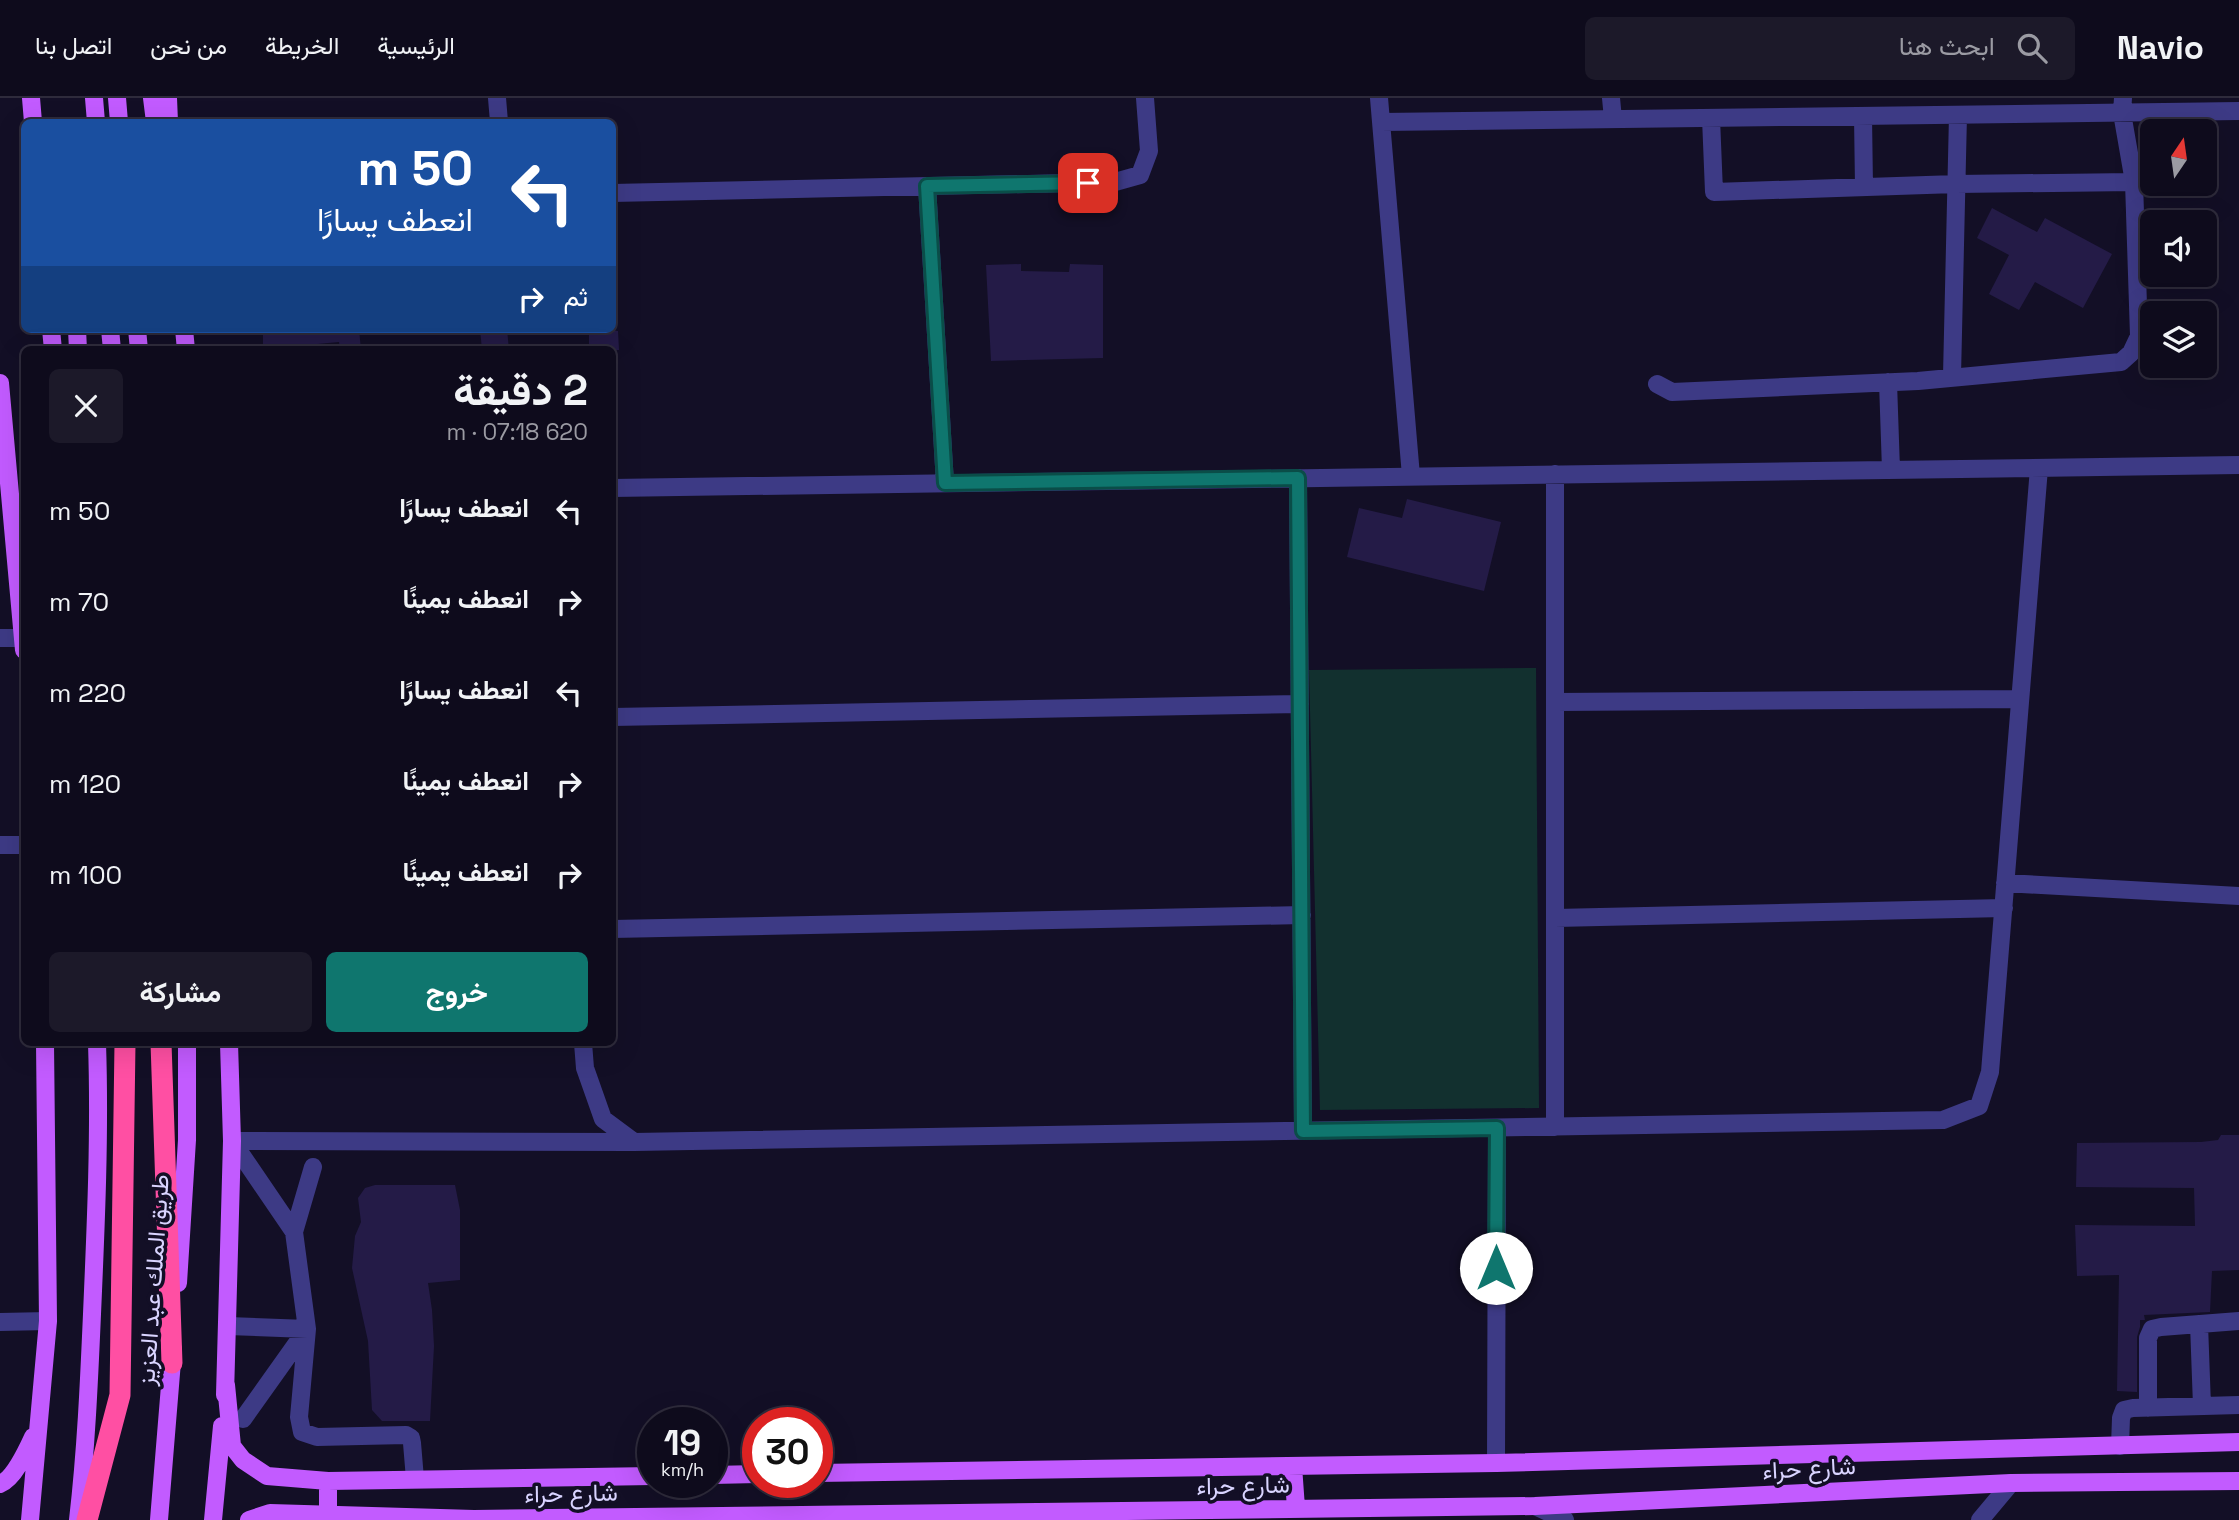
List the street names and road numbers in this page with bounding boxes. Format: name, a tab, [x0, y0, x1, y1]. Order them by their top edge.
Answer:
street label: طريق الملك عبد العزيز	[130, 1173, 176, 1388]
street label: شارع حراء	[1762, 1450, 1857, 1487]
street label: شارع حراء	[1196, 1469, 1290, 1502]
street label: شارع حراء	[524, 1477, 618, 1510]

